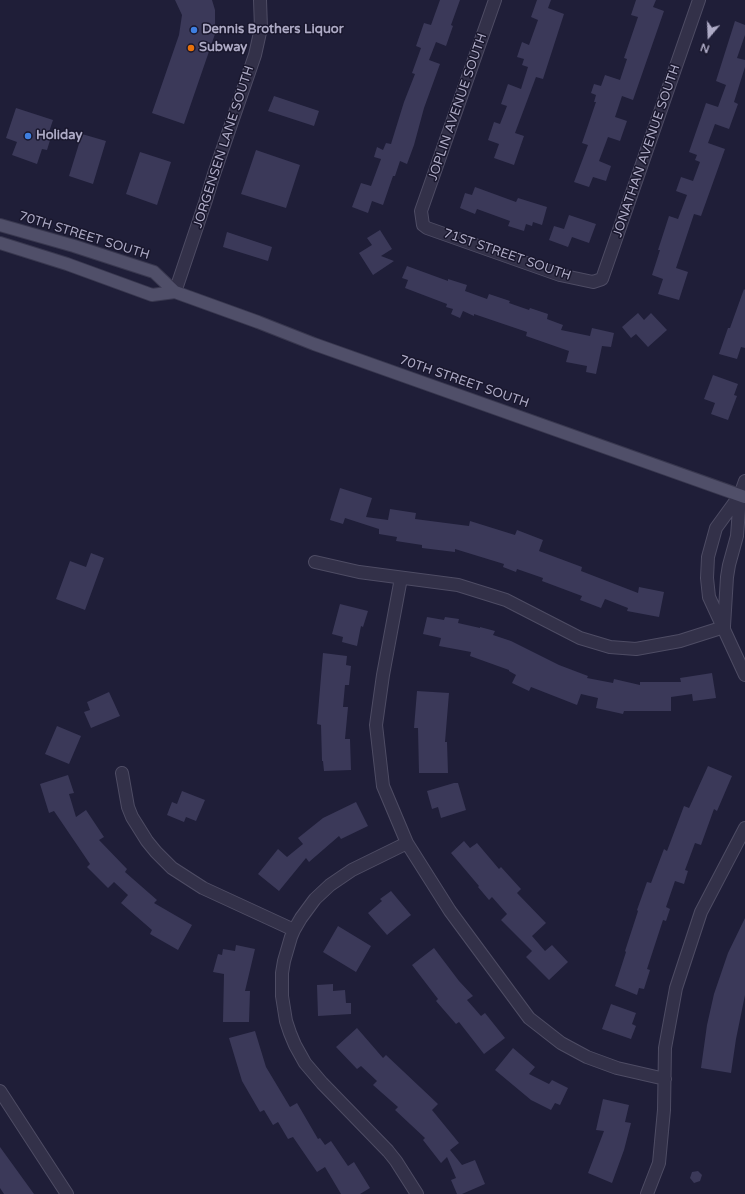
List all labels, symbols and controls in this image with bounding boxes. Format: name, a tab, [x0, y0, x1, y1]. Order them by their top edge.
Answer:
north arrow	[689, 16, 729, 56]
place label: Dennis Brothers Liquor	[202, 22, 344, 38]
marker: Dennis Brothers Liquor	[189, 25, 199, 35]
street label: JOPLIN AVENUE SOUTH	[425, 31, 491, 183]
place label: Subway	[199, 40, 247, 56]
text: N	[699, 40, 711, 55]
marker: Subway	[186, 43, 196, 53]
street label: JONATHAN AVENUE SOUTH	[610, 63, 684, 239]
street label: JORGENSEN LANE SOUTH	[190, 64, 258, 230]
place label: Holiday	[36, 128, 82, 144]
marker: Holiday	[23, 131, 33, 141]
street label: 70TH STREET SOUTH	[17, 209, 151, 263]
street label: 71ST STREET SOUTH	[441, 226, 573, 284]
street label: 70TH STREET SOUTH	[397, 352, 531, 412]

